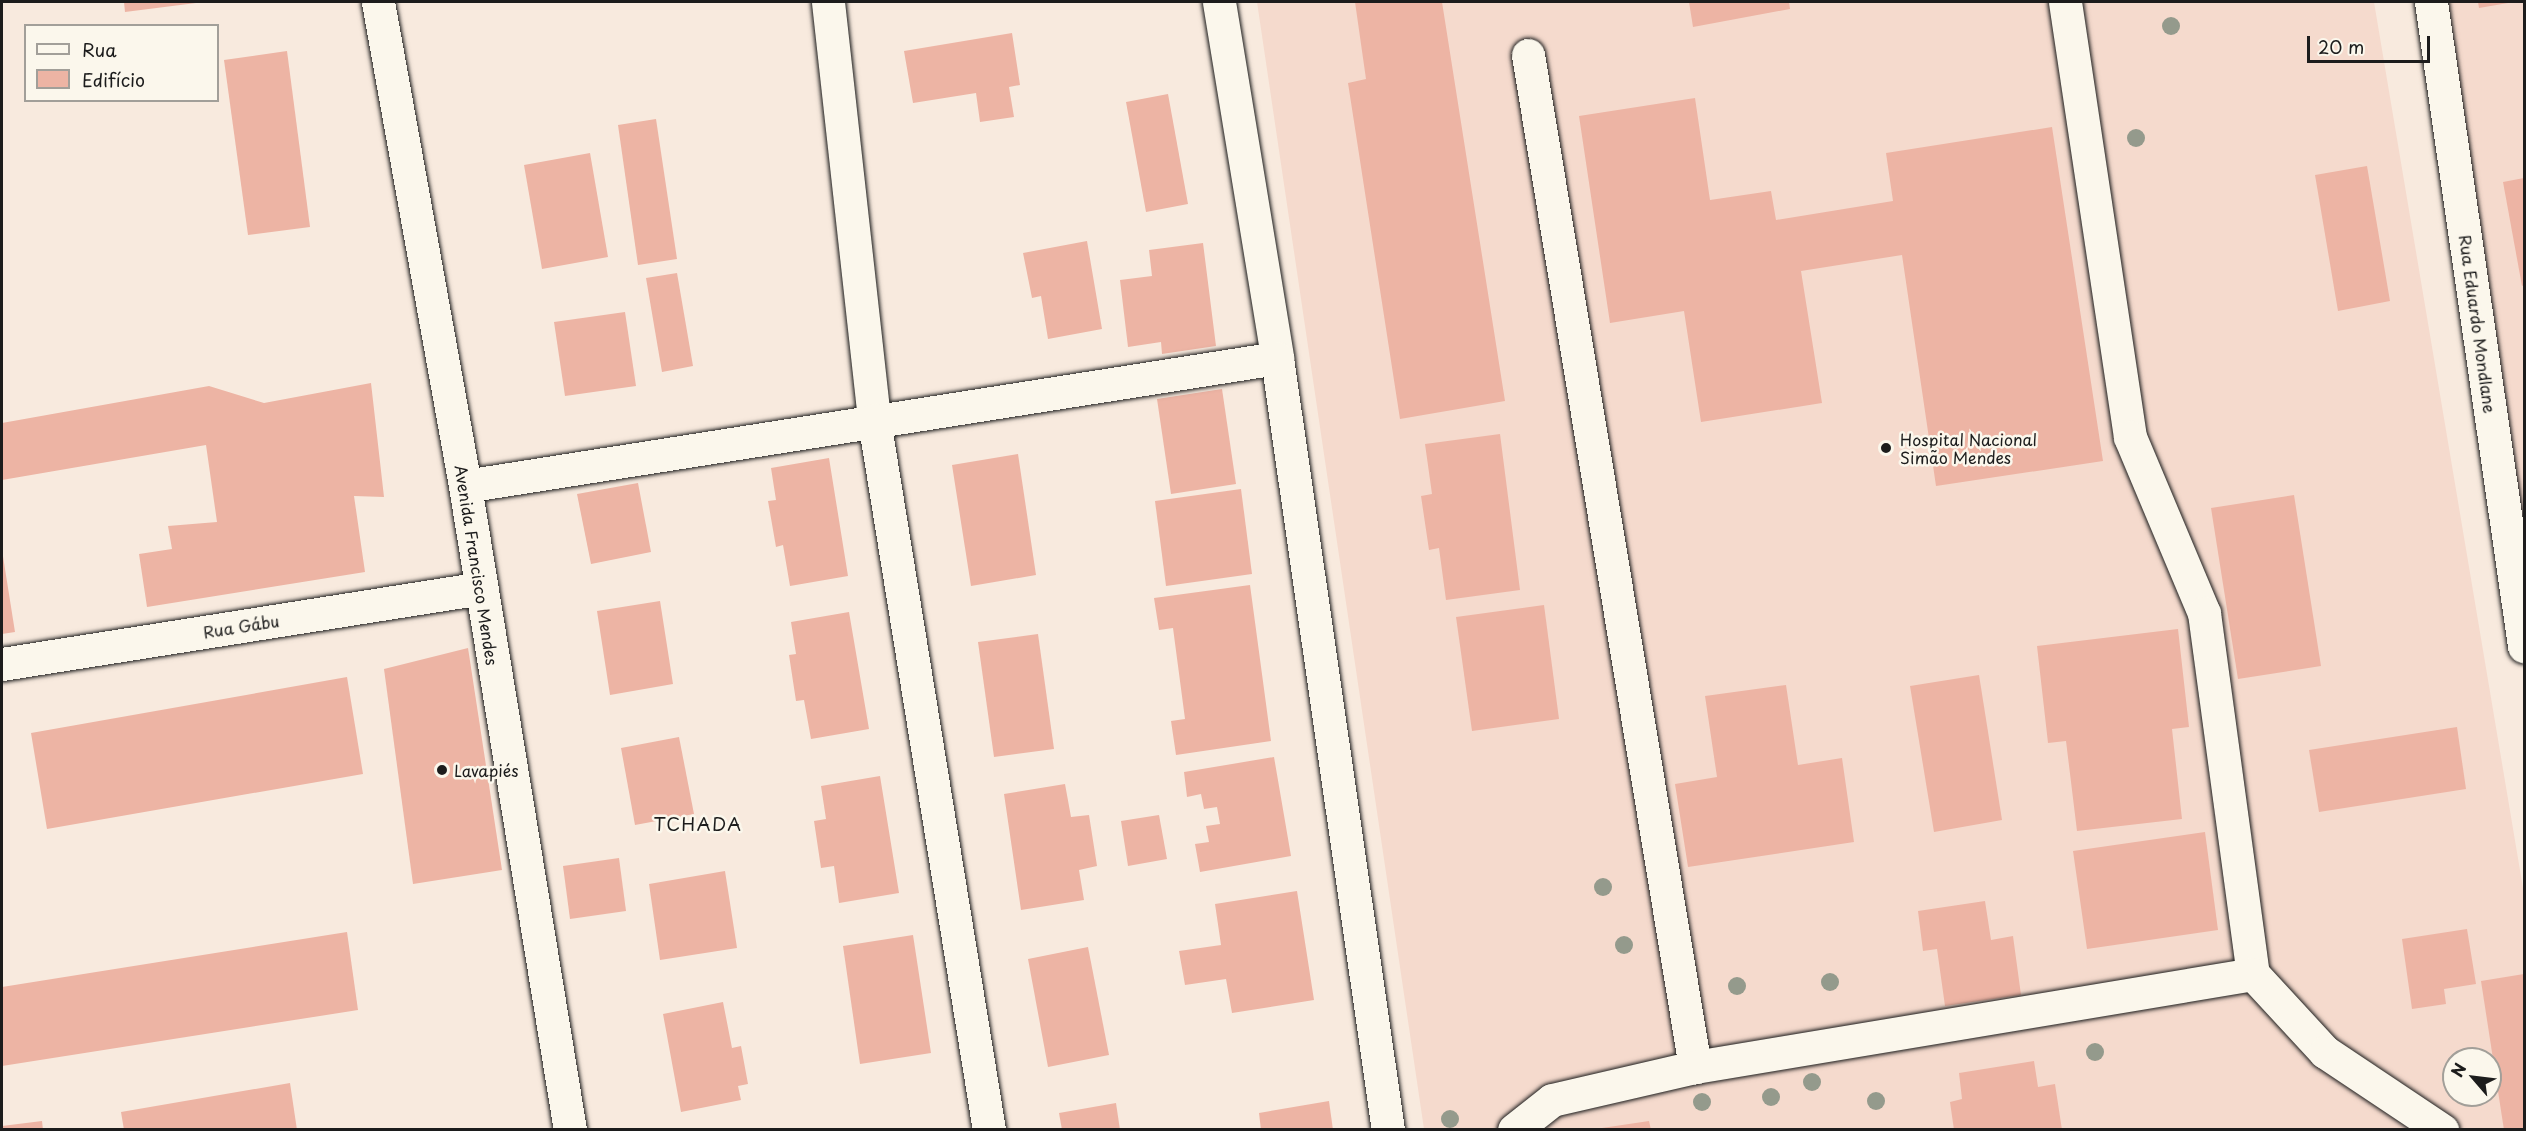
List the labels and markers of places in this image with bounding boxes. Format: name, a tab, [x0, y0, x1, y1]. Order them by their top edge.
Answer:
place label: Hospital Nacional Simão Mendes	[1900, 429, 2037, 467]
marker: Hospital Nacional Simão Mendes	[1877, 439, 1895, 457]
place label: Lavapiés	[454, 760, 518, 780]
marker: Lavapiés	[435, 763, 449, 777]

